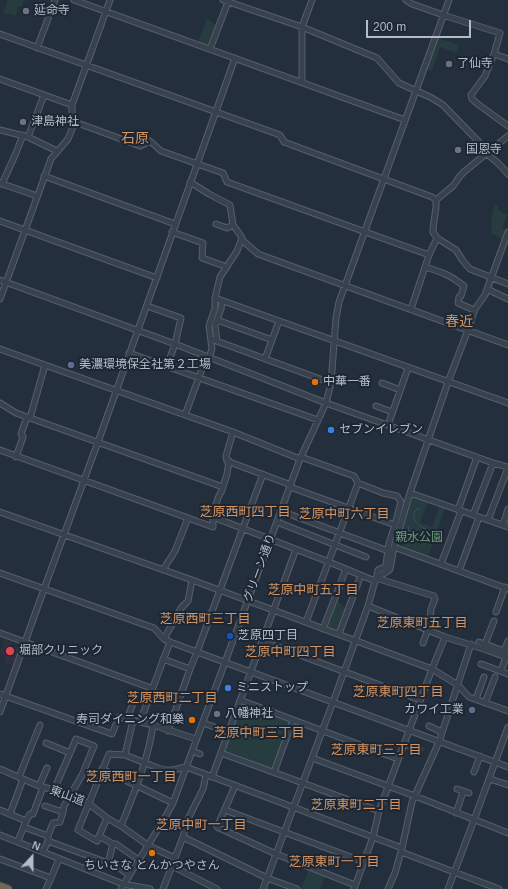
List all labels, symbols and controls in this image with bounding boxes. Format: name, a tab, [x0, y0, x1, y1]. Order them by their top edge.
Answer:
place label: 延命寺	[34, 4, 70, 18]
marker: 延命寺	[21, 6, 31, 16]
scale bar	[368, 12, 473, 38]
text: 200 m	[373, 20, 406, 34]
place label: 了仙寺	[457, 57, 493, 71]
marker: 了仙寺	[444, 59, 454, 69]
place label: 津島神社	[31, 115, 79, 129]
marker: 津島神社	[18, 117, 28, 127]
district label: 石原	[121, 131, 149, 147]
place label: 国恩寺	[466, 143, 502, 157]
marker: 国恩寺	[453, 145, 463, 155]
district label: 春近	[445, 314, 473, 330]
place label: 美濃環境保全社第２工場	[79, 358, 211, 372]
marker: 美濃環境保全社第２工場	[66, 360, 76, 370]
place label: 中華一番	[323, 375, 371, 389]
marker: 中華一番	[310, 377, 320, 387]
place label: セブンイレブン	[339, 423, 423, 437]
marker: セブンイレブン	[326, 425, 336, 435]
district label: 芝原西町四丁目	[200, 504, 290, 520]
district label: 芝原中町六丁目	[299, 506, 389, 522]
park label: 親水公園	[395, 531, 443, 545]
street label: グリーン通り	[241, 532, 279, 604]
district label: 芝原中町五丁目	[268, 582, 358, 598]
district label: 芝原西町三丁目	[160, 611, 250, 627]
district label: 芝原東町五丁目	[377, 615, 467, 631]
place label: 芝原四丁目	[238, 629, 298, 643]
marker: 芝原四丁目	[225, 631, 235, 641]
place label: 堀部クリニック	[19, 644, 103, 658]
district label: 芝原中町四丁目	[245, 644, 335, 660]
marker: 堀部クリニック	[4, 645, 16, 657]
place label: ミニストップ	[236, 681, 308, 695]
marker: ミニストップ	[223, 683, 233, 693]
district label: 芝原東町四丁目	[353, 684, 443, 700]
district label: 芝原西町二丁目	[127, 690, 217, 706]
place label: カワイ工業	[404, 703, 464, 717]
marker: カワイ工業	[467, 705, 477, 715]
place label: 八幡神社	[225, 707, 273, 721]
marker: 八幡神社	[212, 709, 222, 719]
place label: 寿司ダイニング和樂	[76, 713, 184, 727]
marker: 寿司ダイニング和樂	[187, 715, 197, 725]
district label: 芝原中町三丁目	[214, 725, 304, 741]
district label: 芝原東町三丁目	[331, 742, 421, 758]
district label: 芝原西町一丁目	[86, 769, 176, 785]
street label: 東山道	[48, 783, 86, 809]
district label: 芝原東町二丁目	[311, 797, 401, 813]
district label: 芝原中町一丁目	[156, 817, 246, 833]
north arrow	[12, 837, 52, 877]
text: N	[30, 839, 42, 853]
marker: ちいさな とんかつやさん	[147, 848, 157, 858]
district label: 芝原東町一丁目	[289, 854, 379, 870]
place label: ちいさな とんかつやさん	[84, 859, 220, 873]

